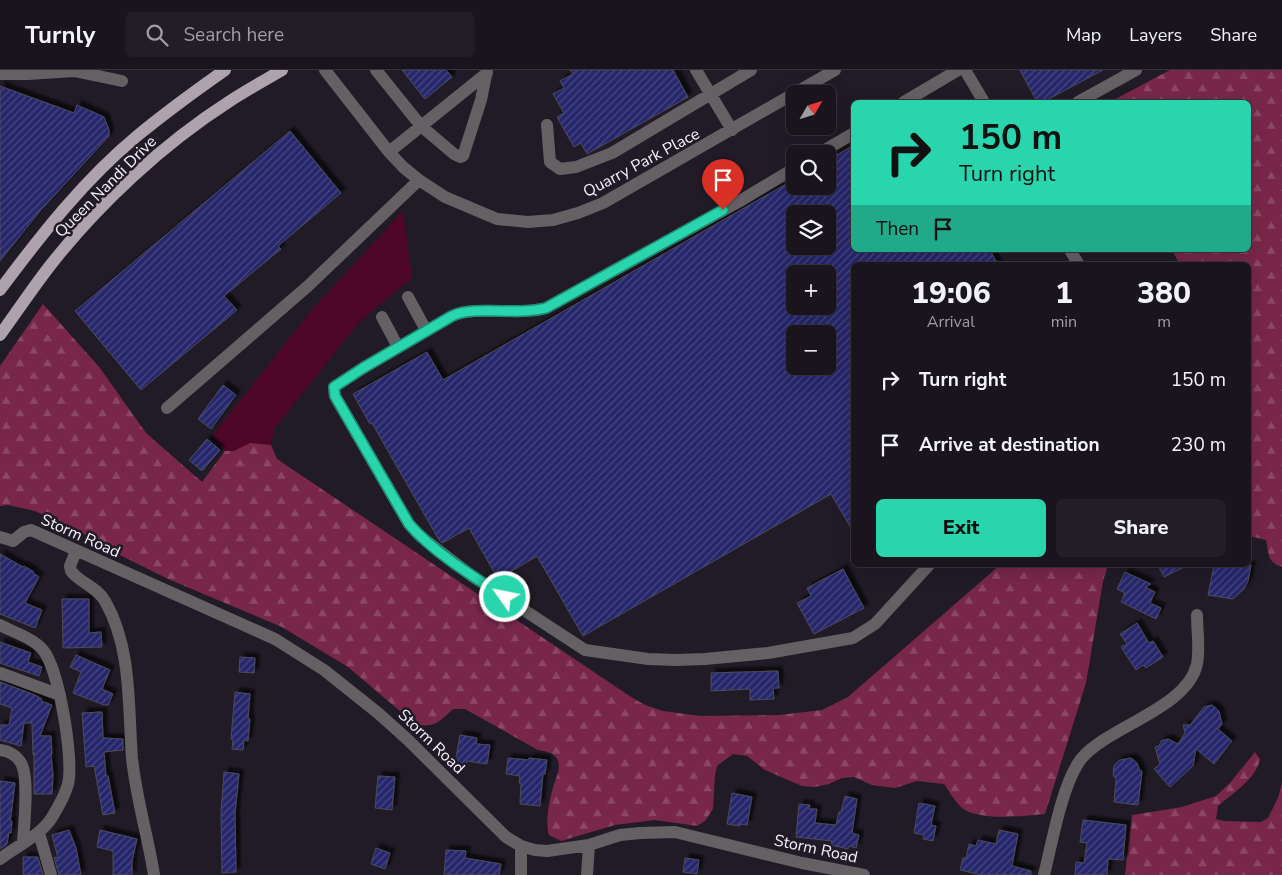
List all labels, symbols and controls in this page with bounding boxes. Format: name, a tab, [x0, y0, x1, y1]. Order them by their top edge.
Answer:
search box	[125, 12, 475, 57]
text: Turnly	[25, 19, 95, 51]
icon: search	[143, 21, 171, 49]
text: Search here	[183, 22, 284, 48]
text: Map	[1066, 23, 1101, 47]
text: Layers	[1129, 23, 1182, 47]
text: Share	[1210, 23, 1257, 47]
north arrow	[786, 85, 836, 135]
map controls	[786, 85, 836, 375]
text: 150 m	[959, 114, 1062, 161]
icon: right	[876, 120, 941, 185]
street label: Quarry Park Place	[579, 123, 704, 203]
street label: Queen Nandi Drive	[50, 131, 162, 243]
button: search	[786, 145, 836, 195]
pin	[702, 159, 744, 210]
text: Turn right	[959, 159, 1055, 189]
icon: arrive	[709, 166, 737, 194]
button: layers	[786, 205, 836, 255]
icon: arrive	[929, 215, 957, 243]
text: Then	[876, 216, 919, 242]
button: +	[786, 265, 836, 315]
text: 19:06	[911, 273, 991, 314]
text: 1	[1055, 273, 1073, 314]
text: 380	[1137, 273, 1191, 314]
text: Arrival	[927, 311, 975, 333]
text: min	[1051, 311, 1077, 333]
text: m	[1157, 311, 1171, 333]
button: −	[786, 325, 836, 375]
icon: right	[876, 366, 904, 394]
text: Turn right	[919, 367, 1006, 393]
text: 150 m	[1171, 367, 1226, 393]
icon: arrive	[876, 431, 904, 459]
text: Arrive at destination	[919, 432, 1100, 458]
text: 230 m	[1171, 432, 1226, 458]
button: Exit	[876, 499, 1046, 557]
button: Share	[1056, 499, 1226, 557]
street label: Storm Road	[37, 509, 124, 563]
position arrow	[478, 570, 530, 622]
street label: Storm Road	[393, 704, 470, 779]
street label: Storm Road	[772, 829, 860, 869]

